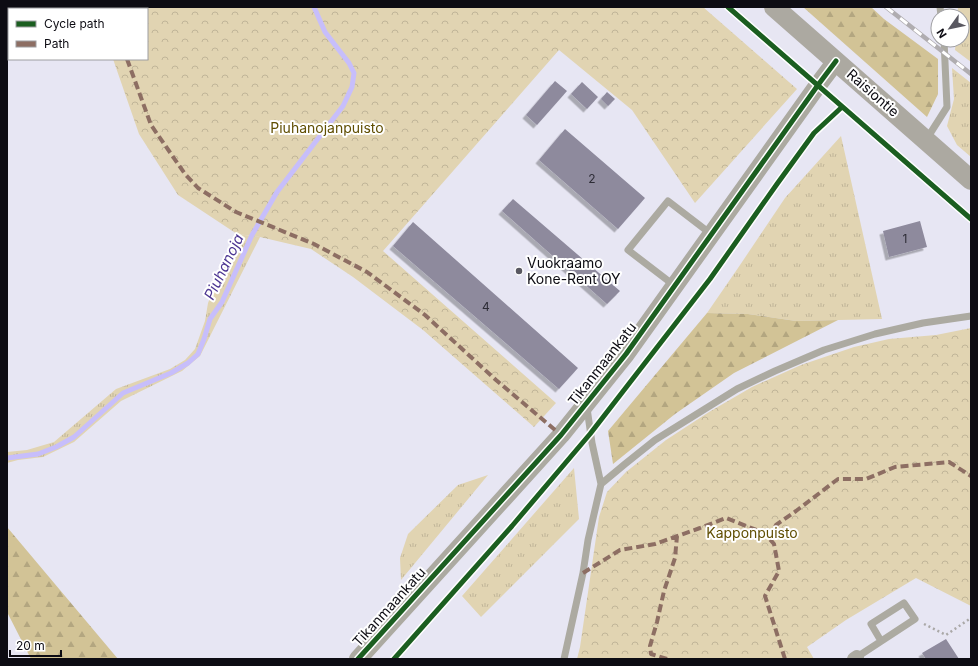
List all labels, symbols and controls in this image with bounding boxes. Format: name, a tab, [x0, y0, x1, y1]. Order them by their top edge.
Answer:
legend	[8, 8, 148, 60]
north arrow	[930, 8, 970, 48]
text: Cycle path	[44, 16, 105, 31]
text: N	[933, 26, 950, 41]
text: Path	[44, 36, 69, 51]
street label: Raisiontie	[844, 65, 903, 120]
park label: Piuhanojanpuisto	[270, 119, 384, 136]
house number: 2	[588, 171, 596, 186]
water label: Piuhanoja	[199, 231, 248, 303]
house number: 1	[903, 231, 907, 246]
place label: Vuokraamo Kone-Rent OY	[527, 254, 621, 287]
marker: Vuokraamo Kone-Rent OY	[514, 266, 524, 276]
house number: 4	[482, 299, 490, 314]
street label: Tikanmaankatu	[564, 319, 639, 409]
park label: Kapponpuisto	[706, 524, 798, 541]
street label: Tikanmaankatu	[349, 563, 429, 650]
scale bar	[10, 632, 61, 658]
text: 20 m	[16, 638, 45, 653]

